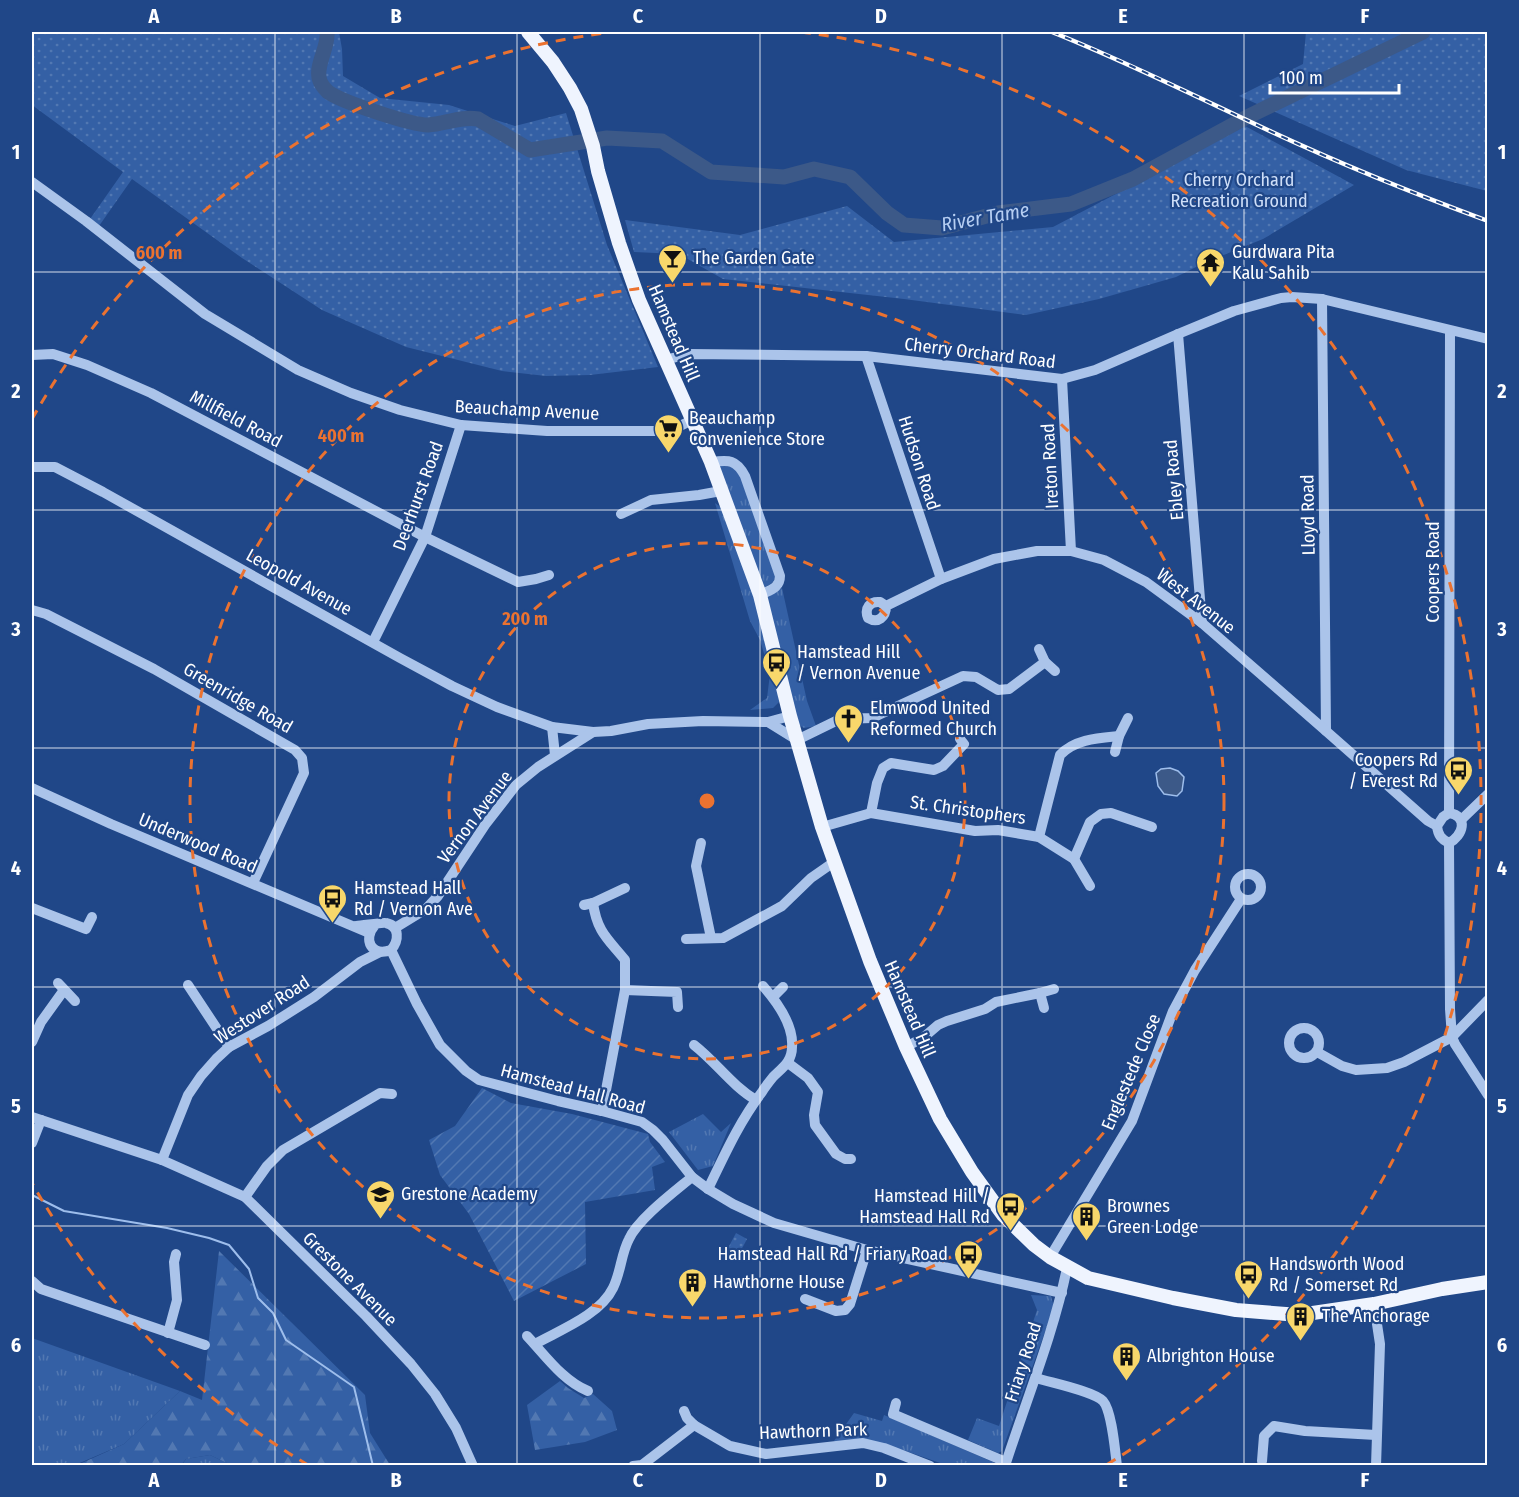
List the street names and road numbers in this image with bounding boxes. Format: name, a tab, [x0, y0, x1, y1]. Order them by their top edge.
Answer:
street label: Hamstead Hill	[644, 281, 704, 385]
street label: Cherry Orchard Road	[903, 333, 1057, 373]
street label: Millfield Road	[186, 386, 286, 452]
street label: Beauchamp Avenue	[454, 395, 600, 425]
street label: Hudson Road	[893, 413, 945, 513]
street label: Ireton Road	[1037, 423, 1063, 509]
street label: Deerhurst Road	[388, 438, 448, 554]
street label: Ebley Road	[1160, 439, 1188, 521]
street label: Lloyd Road	[1296, 474, 1320, 556]
street label: Coopers Road	[1422, 521, 1444, 623]
street label: Leopold Avenue	[242, 544, 356, 620]
street label: West Avenue	[1152, 563, 1240, 639]
street label: Greenridge Road	[179, 658, 297, 738]
street label: Vernon Avenue	[433, 766, 517, 868]
street label: St. Christophers	[909, 791, 1028, 829]
street label: Underwood Road	[135, 808, 261, 878]
street label: Hamstead Hill	[880, 957, 940, 1061]
street label: Westover Road	[210, 971, 314, 1049]
street label: Englestede Close	[1097, 1010, 1165, 1134]
street label: Hamstead Hall Road	[498, 1059, 648, 1119]
street label: Grestone Avenue	[298, 1227, 402, 1331]
street label: Friary Road	[1000, 1319, 1046, 1405]
street label: Hawthorn Park	[759, 1418, 868, 1444]

